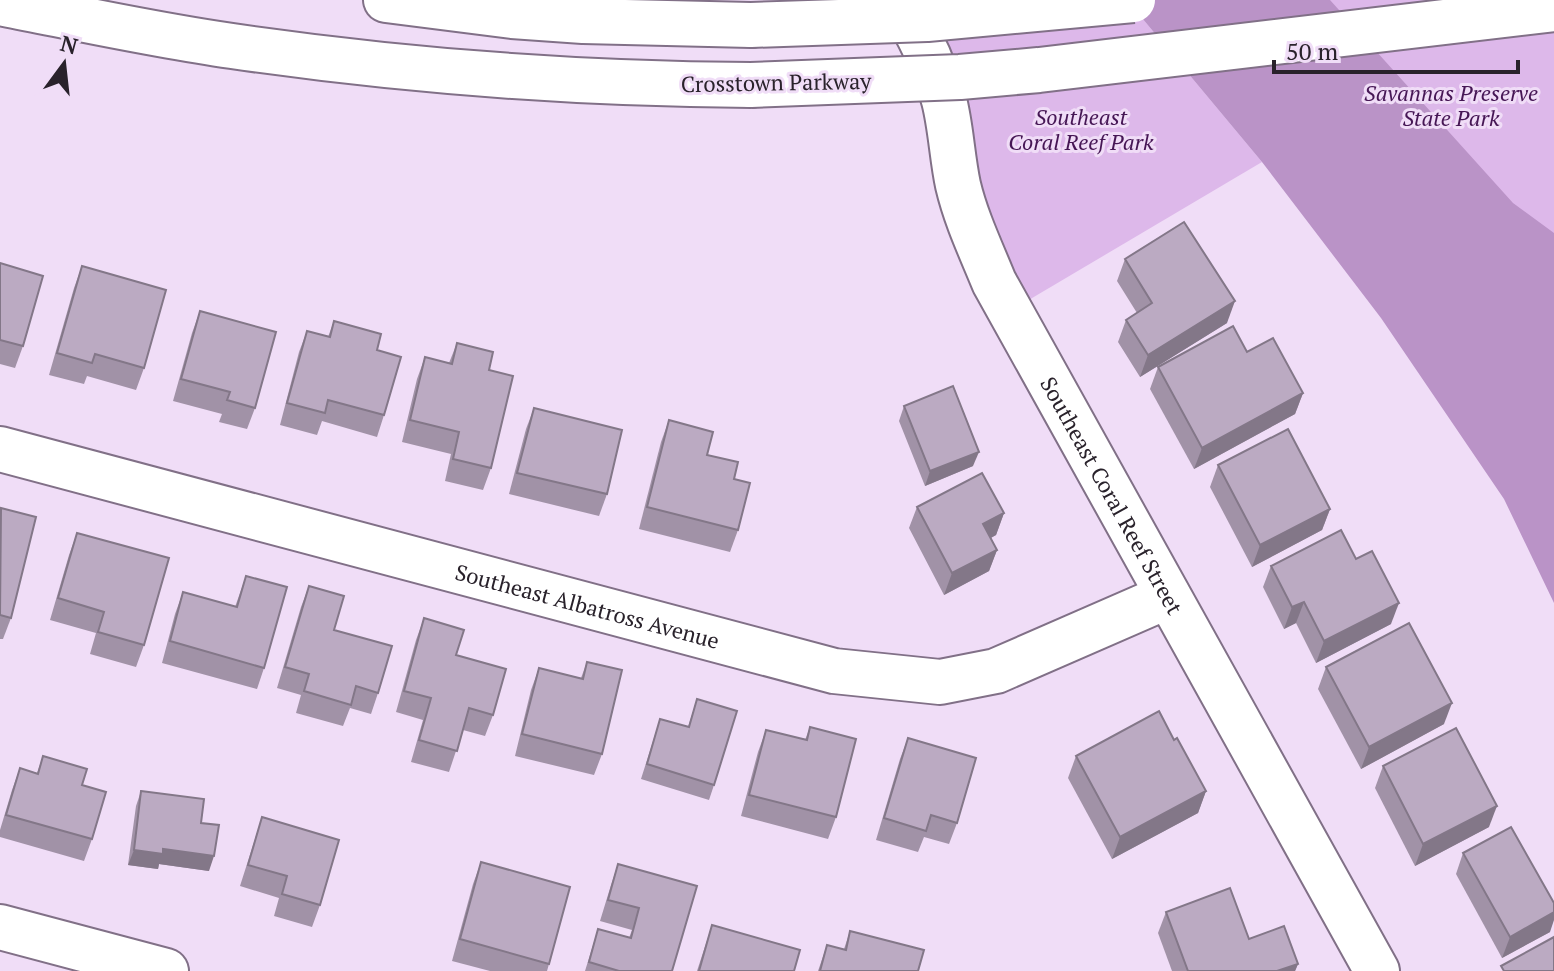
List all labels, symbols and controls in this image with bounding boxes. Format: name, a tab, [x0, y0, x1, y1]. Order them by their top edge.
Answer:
north arrow	[24, 24, 104, 104]
scale bar	[1274, 24, 1518, 74]
text: N	[57, 28, 81, 60]
text: 50 m	[1286, 35, 1338, 67]
street label: Crosstown Parkway	[680, 66, 872, 98]
park label: Savannas Preserve State Park	[1364, 78, 1538, 132]
park label: Southeast Coral Reef Park	[1008, 102, 1154, 156]
street label: Southeast Coral Reef Street	[1035, 371, 1190, 619]
street label: Southeast Albatross Avenue	[452, 556, 723, 654]

